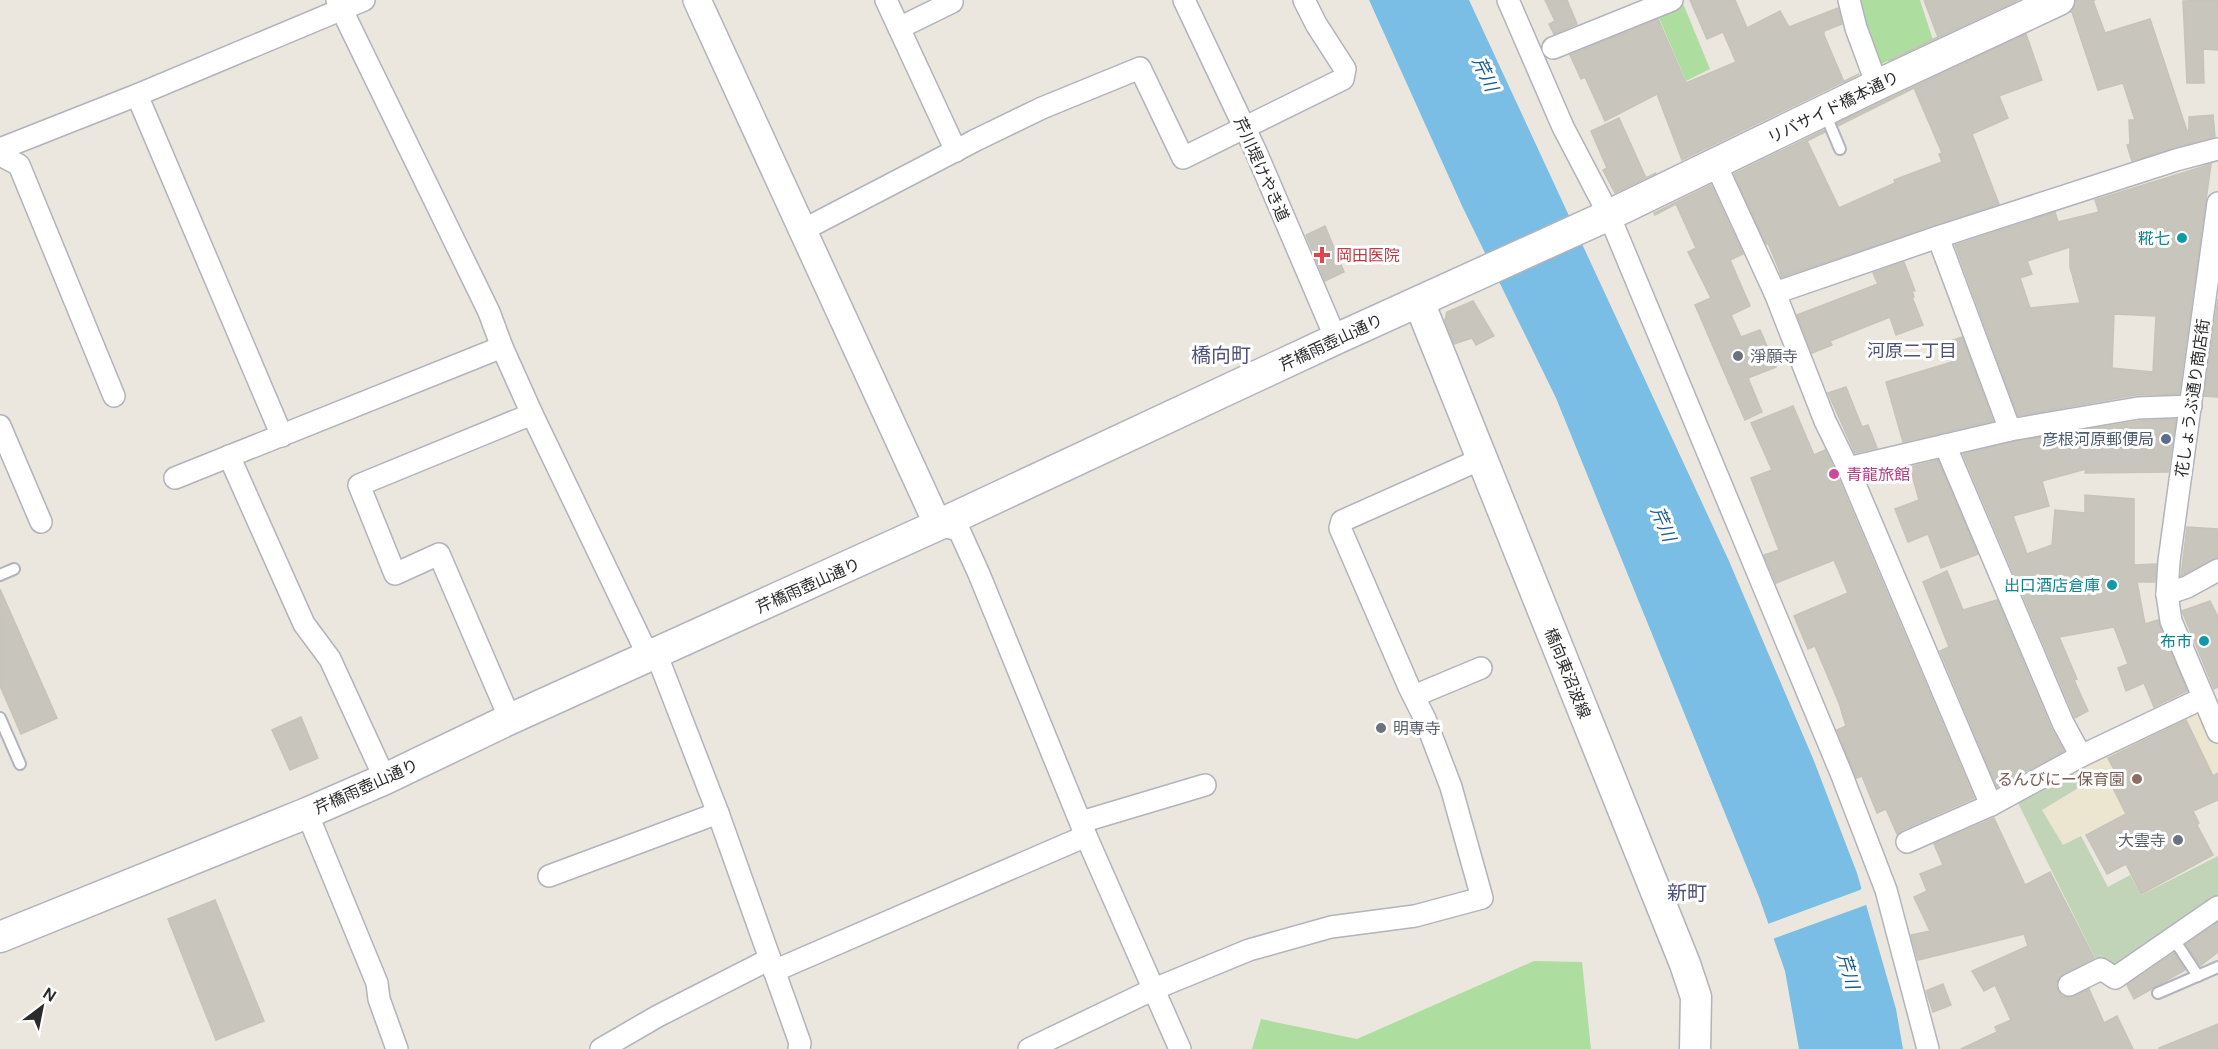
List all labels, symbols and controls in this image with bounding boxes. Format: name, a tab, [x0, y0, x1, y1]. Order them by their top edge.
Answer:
water label: 芹川	[1467, 53, 1504, 97]
street label: リバサイド橋本通り	[1764, 66, 1903, 148]
street label: 芹川堤けやき道	[1229, 114, 1294, 225]
place label: 糀七	[2138, 228, 2170, 249]
marker: 糀七	[2175, 231, 2189, 245]
place label: 岡田医院	[1336, 245, 1400, 266]
marker: 岡田医院	[1313, 246, 1331, 264]
street label: 芹橋雨壺山通り	[1276, 309, 1386, 376]
street label: 花しょうぶ通り商店街	[2171, 317, 2214, 479]
district label: 河原二丁目	[1867, 339, 1957, 363]
district label: 橋向町	[1191, 342, 1251, 368]
place label: 淨願寺	[1750, 346, 1798, 367]
marker: 淨願寺	[1731, 349, 1745, 363]
place label: 彦根河原郵便局	[2042, 429, 2154, 450]
marker: 彦根河原郵便局	[2159, 432, 2173, 446]
place label: 青龍旅館	[1846, 464, 1910, 485]
marker: 青龍旅館	[1827, 467, 1841, 481]
water label: 芹川	[1645, 503, 1682, 547]
street label: 芹橋雨壺山通り	[753, 553, 864, 618]
place label: 出口酒店倉庫	[2004, 575, 2100, 596]
marker: 出口酒店倉庫	[2105, 578, 2119, 592]
street label: 橋向東沼波線	[1540, 625, 1595, 722]
place label: 布市	[2160, 631, 2192, 652]
marker: 布市	[2197, 634, 2211, 648]
place label: 明専寺	[1393, 718, 1441, 739]
marker: 明専寺	[1374, 721, 1388, 735]
street label: 芹橋雨壺山通り	[311, 754, 422, 819]
place label: るんびにー保育園	[1997, 769, 2125, 790]
marker: るんびにー保育園	[2130, 772, 2144, 786]
place label: 大雲寺	[2118, 830, 2166, 851]
marker: 大雲寺	[2171, 833, 2185, 847]
district label: 新町	[1667, 880, 1707, 906]
water label: 芹川	[1832, 950, 1865, 994]
north arrow	[12, 977, 72, 1037]
text: N	[39, 983, 60, 1007]

